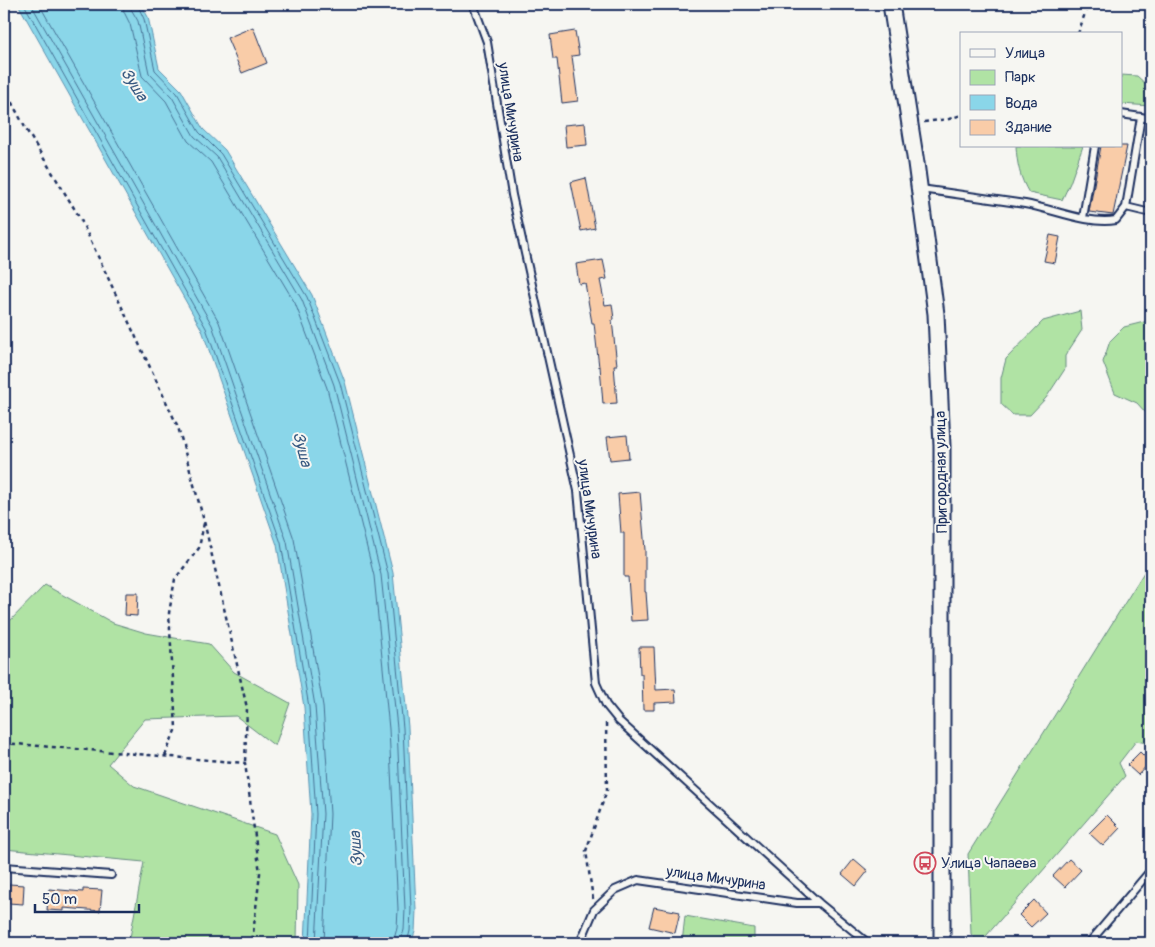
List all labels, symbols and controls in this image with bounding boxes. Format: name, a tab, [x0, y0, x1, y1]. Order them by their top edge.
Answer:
legend	[960, 32, 1122, 148]
text: Улица	[1005, 44, 1045, 63]
street label: улица Мичурина	[493, 60, 528, 163]
water label: Зуша	[116, 64, 153, 106]
text: Парк	[1005, 68, 1036, 87]
text: Вода	[1005, 94, 1038, 113]
text: Здание	[1005, 118, 1052, 137]
street label: Пригородная улица	[931, 411, 952, 533]
water label: Зуша	[288, 430, 316, 470]
street label: улица Мичурина	[573, 457, 606, 560]
water label: Зуша	[345, 829, 367, 867]
bus stop icon: Улица Чапаева	[913, 851, 937, 875]
place label: Улица Чапаева	[941, 854, 1037, 873]
street label: улица Мичурина	[664, 862, 767, 895]
scale bar	[35, 882, 139, 914]
text: 50 m	[42, 890, 77, 909]

